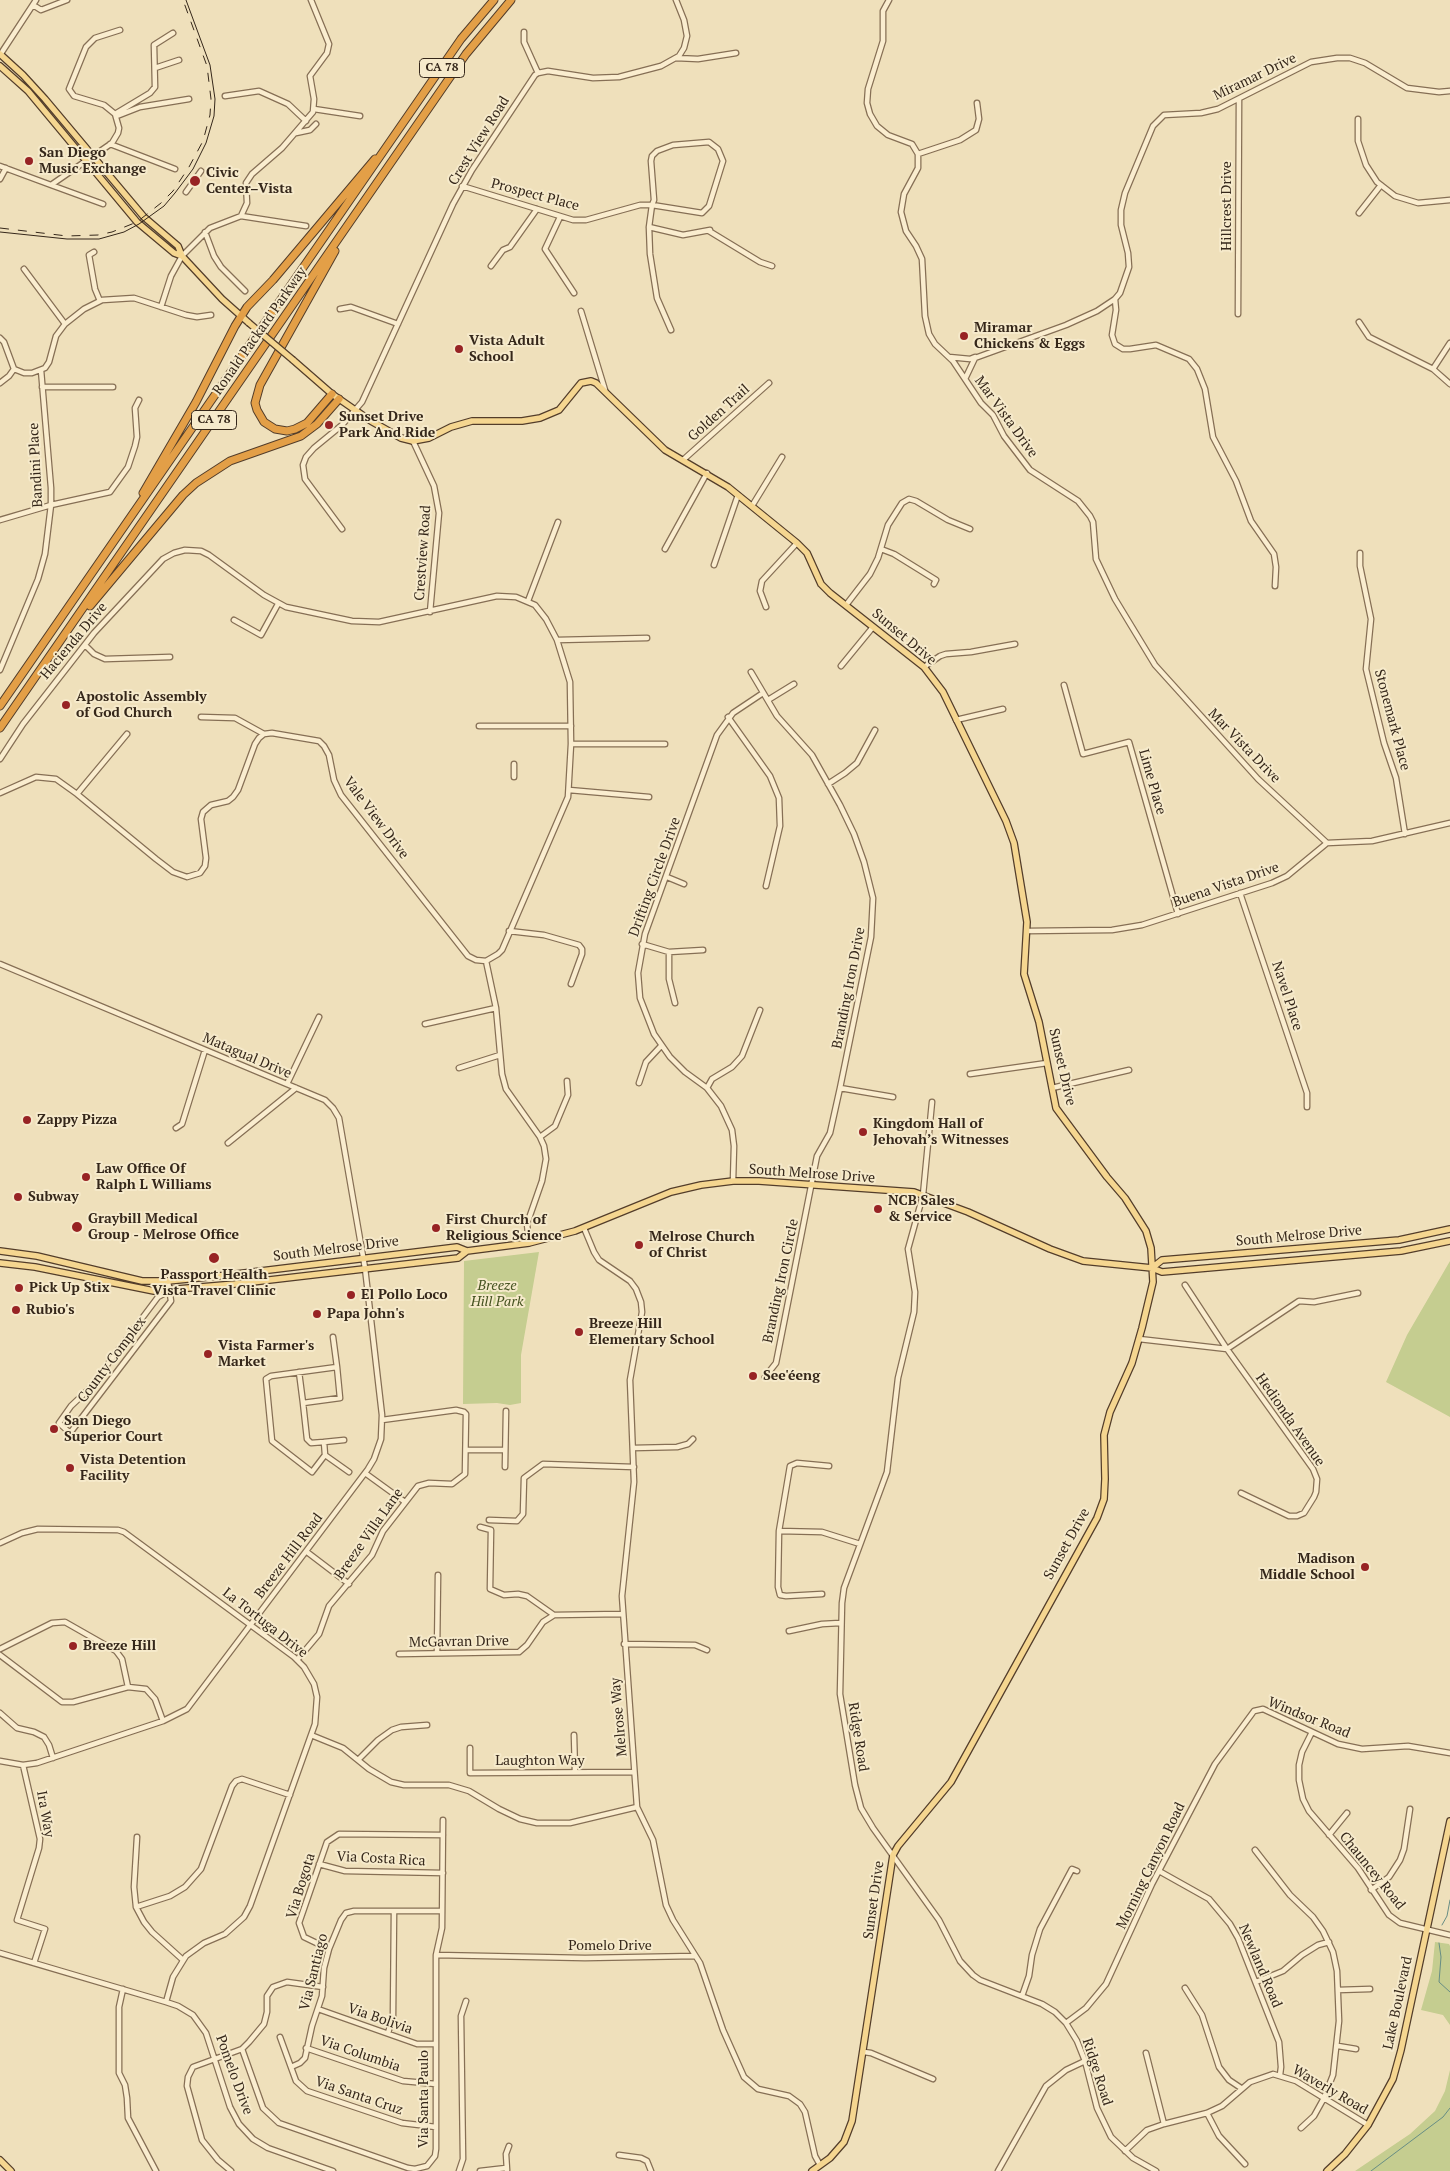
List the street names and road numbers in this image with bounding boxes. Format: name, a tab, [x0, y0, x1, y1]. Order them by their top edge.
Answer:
street label: Miramar Drive	[1211, 50, 1299, 104]
road number: CA 78	[420, 58, 464, 78]
street label: Crest View Road	[445, 93, 513, 189]
street label: Hillcrest Drive	[1219, 161, 1235, 251]
street label: Prospect Place	[489, 175, 581, 215]
street label: Ronald Packard Parkway	[209, 264, 311, 398]
street label: Mar Vista Drive	[971, 373, 1041, 461]
street label: Golden Trail	[685, 381, 753, 445]
road number: CA 78	[192, 410, 236, 430]
street label: Bandini Place	[25, 422, 47, 508]
street label: Crestview Road	[411, 505, 435, 601]
street label: Hacienda Drive	[37, 599, 111, 683]
street label: Sunset Drive	[868, 605, 940, 669]
street label: Stonemark Place	[1370, 668, 1414, 772]
street label: Mar Vista Drive	[1204, 705, 1284, 787]
street label: Lime Place	[1135, 747, 1169, 817]
street label: Vale View Drive	[340, 774, 412, 862]
street label: Drifting Circle Drive	[626, 815, 684, 939]
street label: Buena Vista Drive	[1171, 859, 1281, 911]
street label: Branding Iron Drive	[829, 926, 869, 1050]
street label: Navel Place	[1268, 959, 1306, 1033]
street label: Sunset Drive	[1045, 1027, 1079, 1107]
street label: Matagual Drive	[200, 1030, 294, 1082]
street label: South Melrose Drive	[748, 1161, 876, 1187]
street label: Branding Iron Circle	[760, 1217, 802, 1345]
street label: South Melrose Drive	[1235, 1222, 1363, 1250]
street label: South Melrose Drive	[272, 1233, 400, 1265]
street label: County Complex	[74, 1314, 150, 1406]
street label: Hedionda Avenue	[1252, 1370, 1328, 1470]
street label: Breeze Villa Lane	[331, 1485, 407, 1583]
street label: Sunset Drive	[1041, 1505, 1093, 1583]
street label: Breeze Hill Road	[251, 1510, 327, 1602]
street label: La Tortuga Drive	[219, 1585, 311, 1661]
street label: McGavran Drive	[409, 1633, 509, 1651]
street label: Melrose Way	[607, 1677, 631, 1757]
street label: Windsor Road	[1265, 1694, 1353, 1742]
street label: Ridge Road	[844, 1701, 872, 1773]
street label: Laughton Way	[495, 1753, 585, 1769]
street label: Ira Way	[33, 1789, 57, 1839]
street label: Morning Canyon Road	[1113, 1800, 1189, 1932]
street label: Chauncey Road	[1335, 1829, 1409, 1913]
street label: Via Costa Rica	[336, 1848, 426, 1870]
street label: Via Bogota	[283, 1851, 319, 1921]
street label: Sunset Drive	[860, 1860, 888, 1940]
street label: Newland Road	[1235, 1922, 1285, 2010]
street label: Via Santiago	[296, 1932, 332, 2012]
street label: Pomelo Drive	[568, 1938, 652, 1954]
street label: Lake Boulevard	[1380, 1955, 1416, 2051]
street label: Via Bolivia	[345, 2000, 415, 2038]
street label: Via Columbia	[318, 2032, 402, 2076]
street label: Pomelo Drive	[212, 2033, 256, 2117]
street label: Ridge Road	[1078, 2036, 1116, 2108]
street label: Via Santa Paulo	[416, 2050, 432, 2148]
street label: Waverly Road	[1289, 2062, 1371, 2118]
street label: Via Santa Cruz	[313, 2073, 405, 2119]

